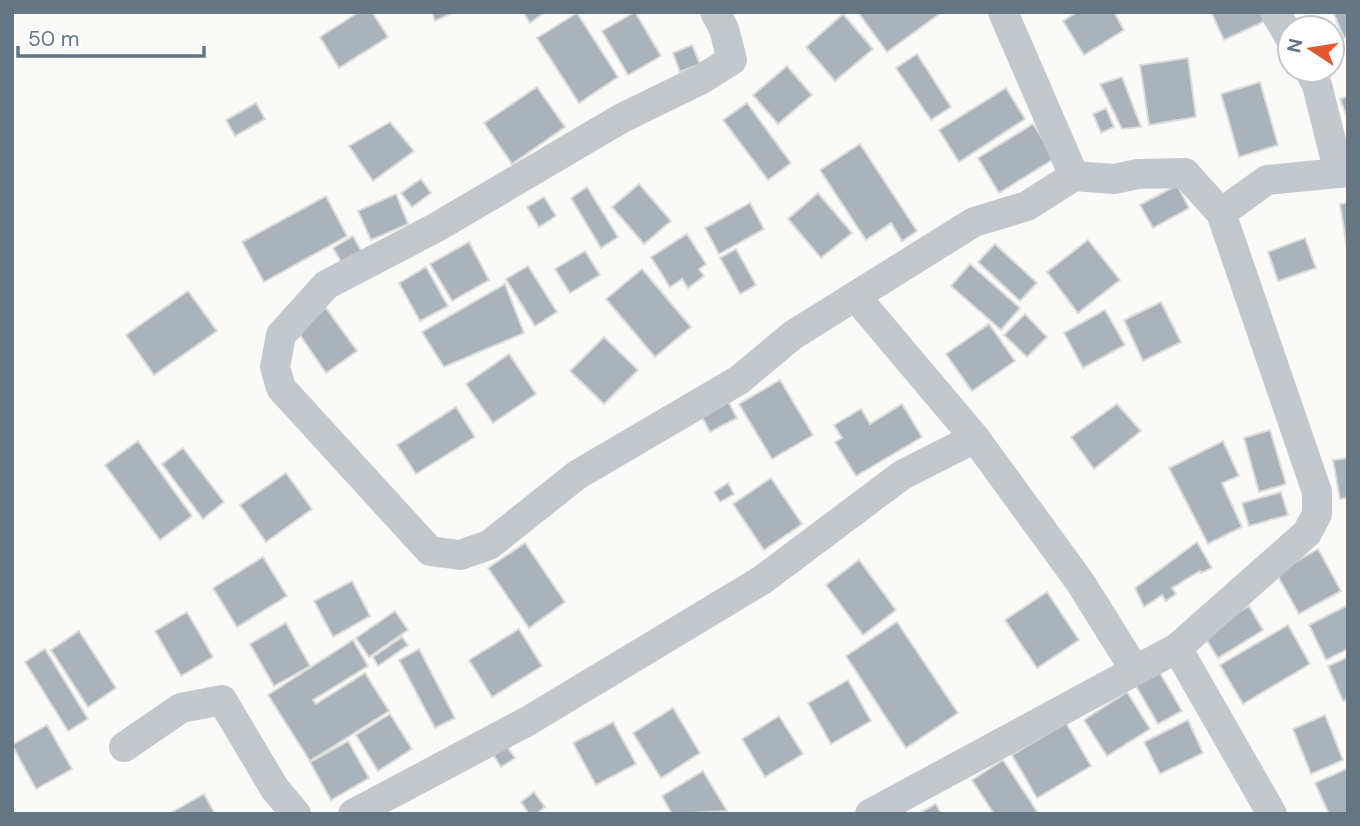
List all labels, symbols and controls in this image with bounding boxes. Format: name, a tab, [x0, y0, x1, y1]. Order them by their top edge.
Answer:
scale bar	[18, 14, 203, 58]
north arrow	[1276, 14, 1346, 84]
text: 50 m	[28, 25, 79, 53]
text: N	[1281, 36, 1309, 55]

